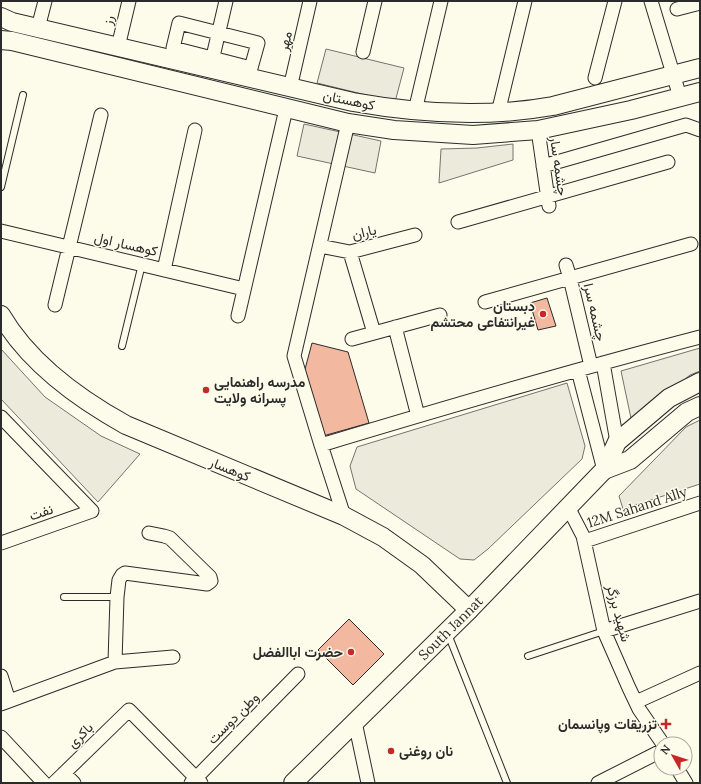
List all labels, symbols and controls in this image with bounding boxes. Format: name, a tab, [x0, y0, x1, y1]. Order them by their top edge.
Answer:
street label: رز	[98, 13, 118, 28]
street label: مهر	[274, 29, 296, 54]
street label: کوهستان	[321, 86, 377, 114]
street label: چشمه سار	[545, 134, 572, 197]
street label: یاران	[350, 220, 378, 244]
street label: کوهسار اول	[92, 228, 159, 261]
street label: چشمه‌ سرا	[579, 281, 610, 343]
place label: دبستان غیرانتفاعی محتشم	[430, 297, 535, 331]
marker: دبستان غیرانتفاعی محتشم	[538, 309, 548, 319]
place label: مدرسه راهنمایی پسرانه ولایت	[214, 373, 306, 408]
marker: مدرسه راهنمایی پسرانه ولایت	[201, 385, 211, 395]
street label: کوهسار	[206, 452, 253, 485]
street label: 12M Sahand Ally	[585, 482, 690, 532]
street label: نفت	[27, 500, 55, 524]
street label: شهید برزگر	[602, 581, 635, 644]
street label: South Jannat	[414, 592, 487, 664]
place label: حضرت اباالفضل	[253, 643, 343, 661]
marker: حضرت اباالفضل	[346, 647, 356, 657]
street label: وطن دوست	[203, 688, 263, 748]
place label: تزریقات وپانسمان	[558, 715, 657, 734]
street label: باکری	[63, 718, 97, 752]
marker: تزریقات وپانسمان	[660, 718, 672, 730]
north arrow	[653, 736, 693, 776]
place label: نان روغنی	[399, 742, 453, 760]
text: N	[657, 742, 674, 757]
marker: نان روغنی	[386, 746, 396, 756]

